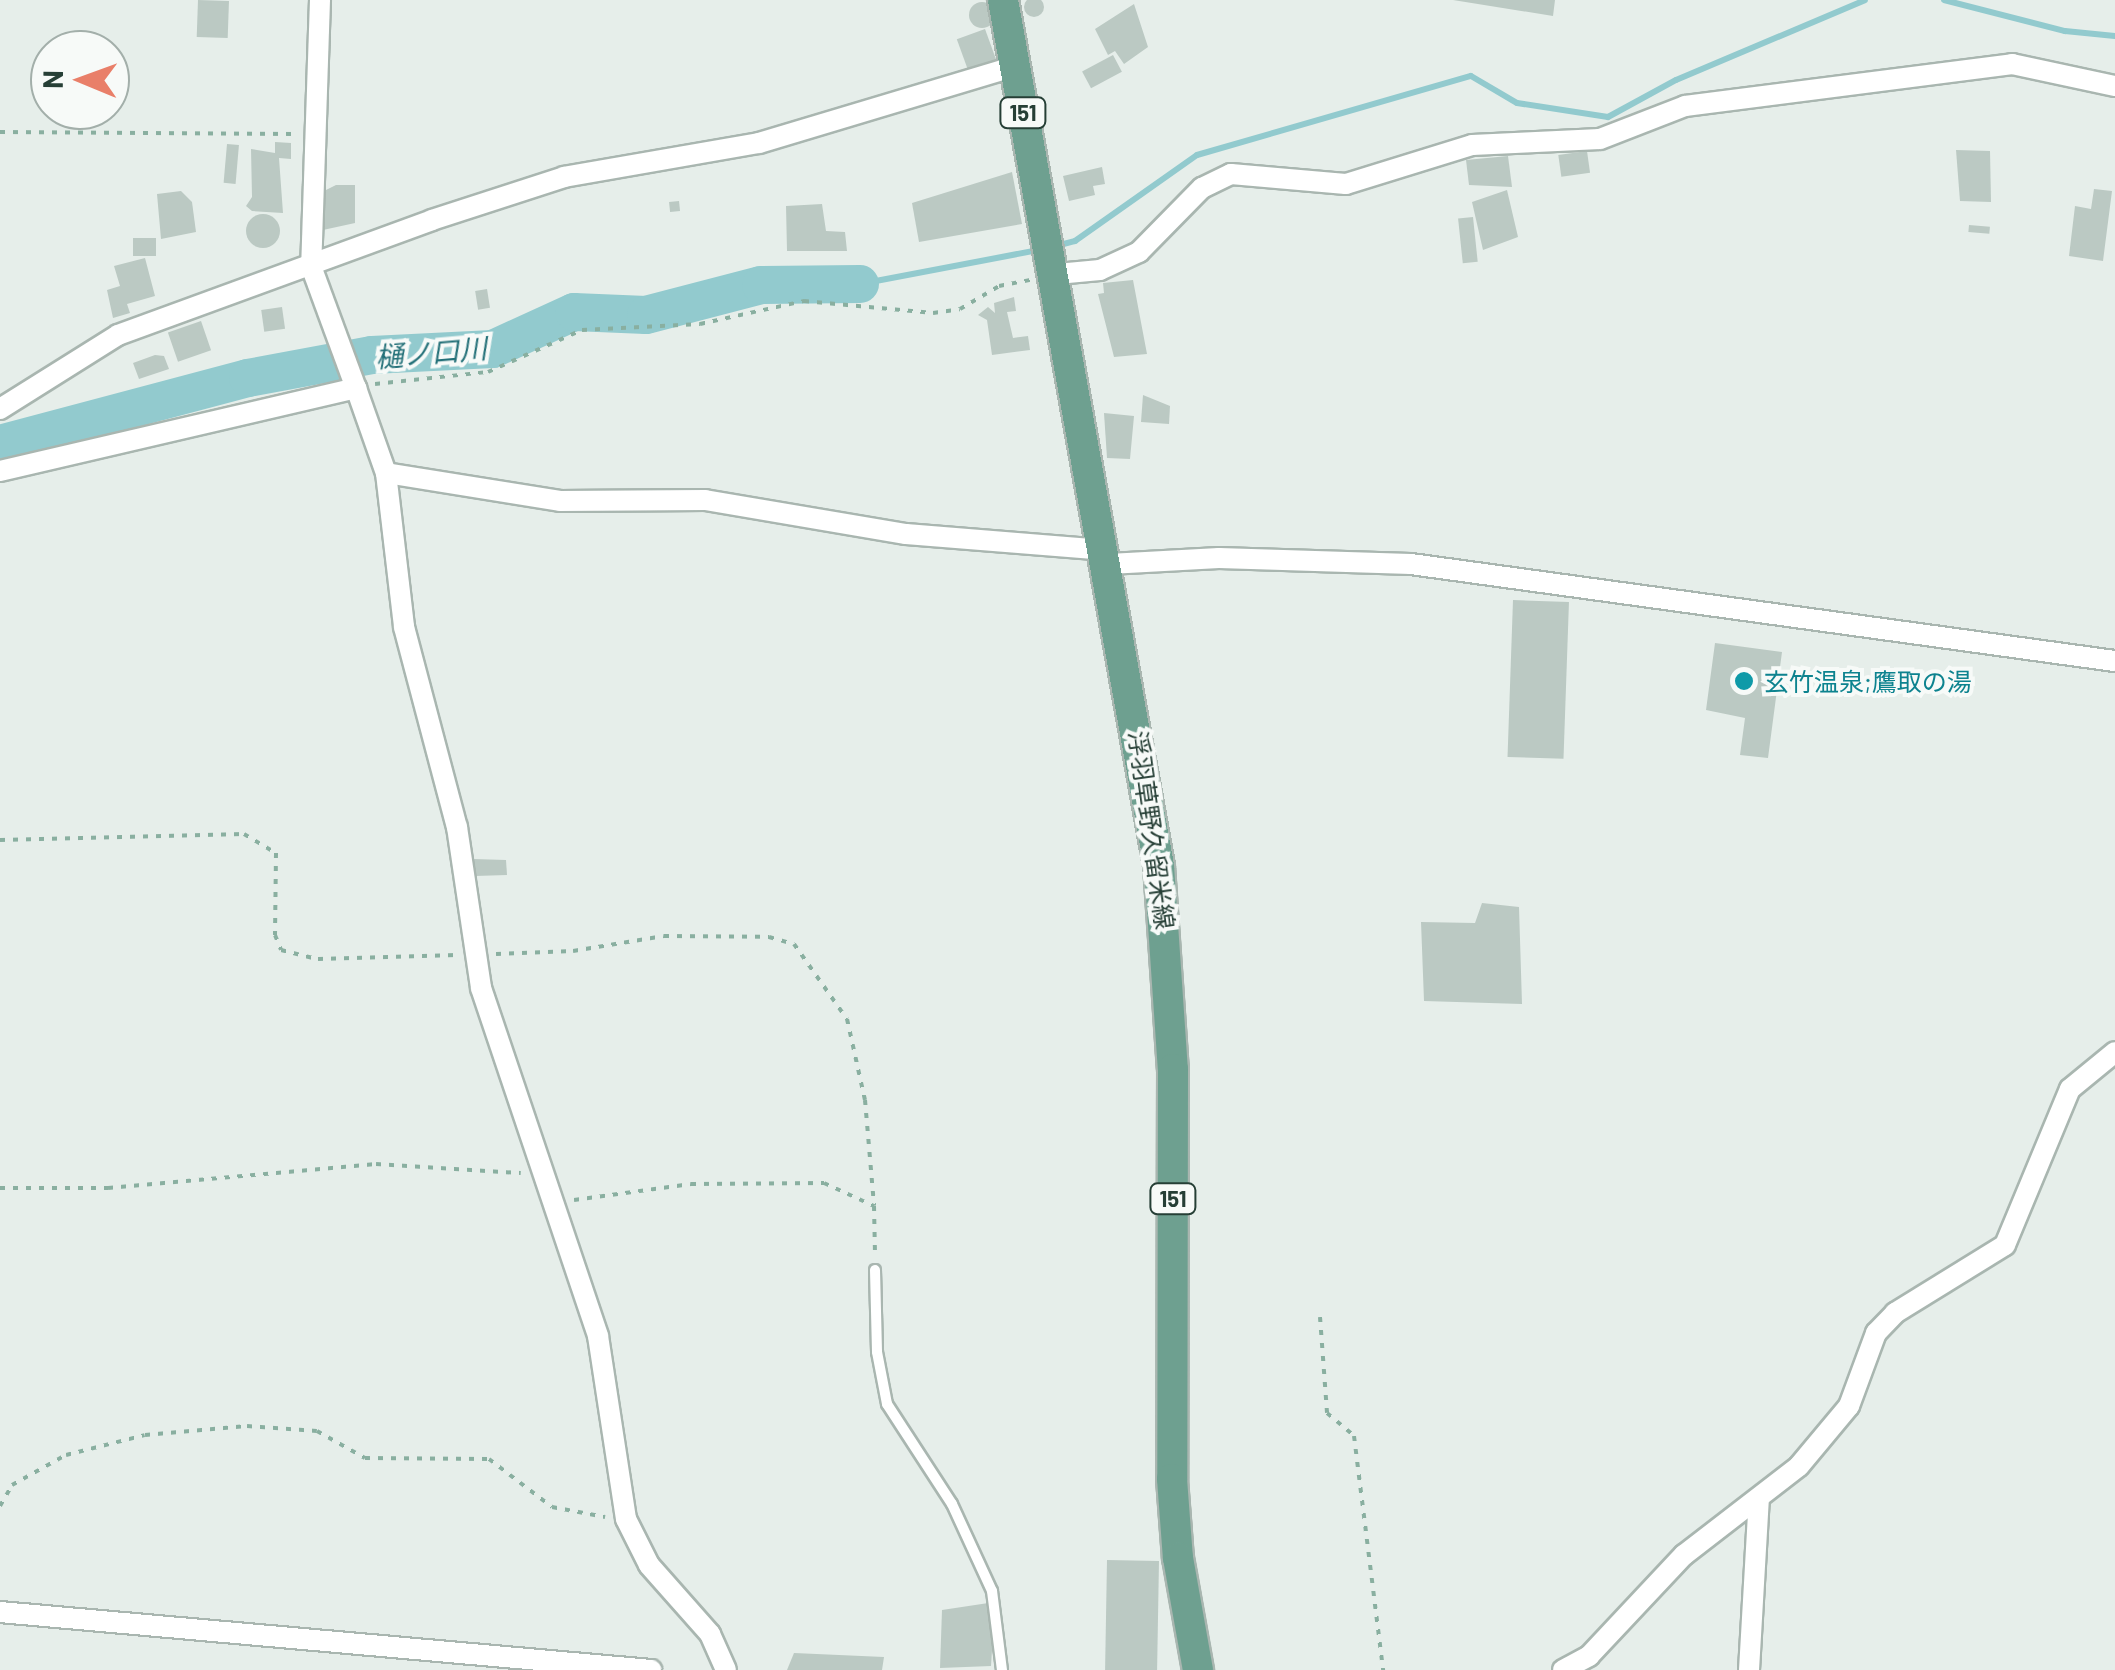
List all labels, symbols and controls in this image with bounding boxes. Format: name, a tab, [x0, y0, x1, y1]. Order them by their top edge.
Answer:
north arrow	[30, 30, 130, 130]
text: N	[35, 70, 69, 89]
road number: 151	[998, 96, 1048, 130]
water label: 樋ノ口川	[374, 330, 488, 374]
place label: 玄竹温泉;鷹取の湯	[1764, 666, 1972, 696]
marker: 玄竹温泉;鷹取の湯	[1733, 670, 1755, 692]
street label: 浮羽草野久留米線	[1123, 729, 1181, 931]
road number: 151	[1148, 1182, 1198, 1216]

